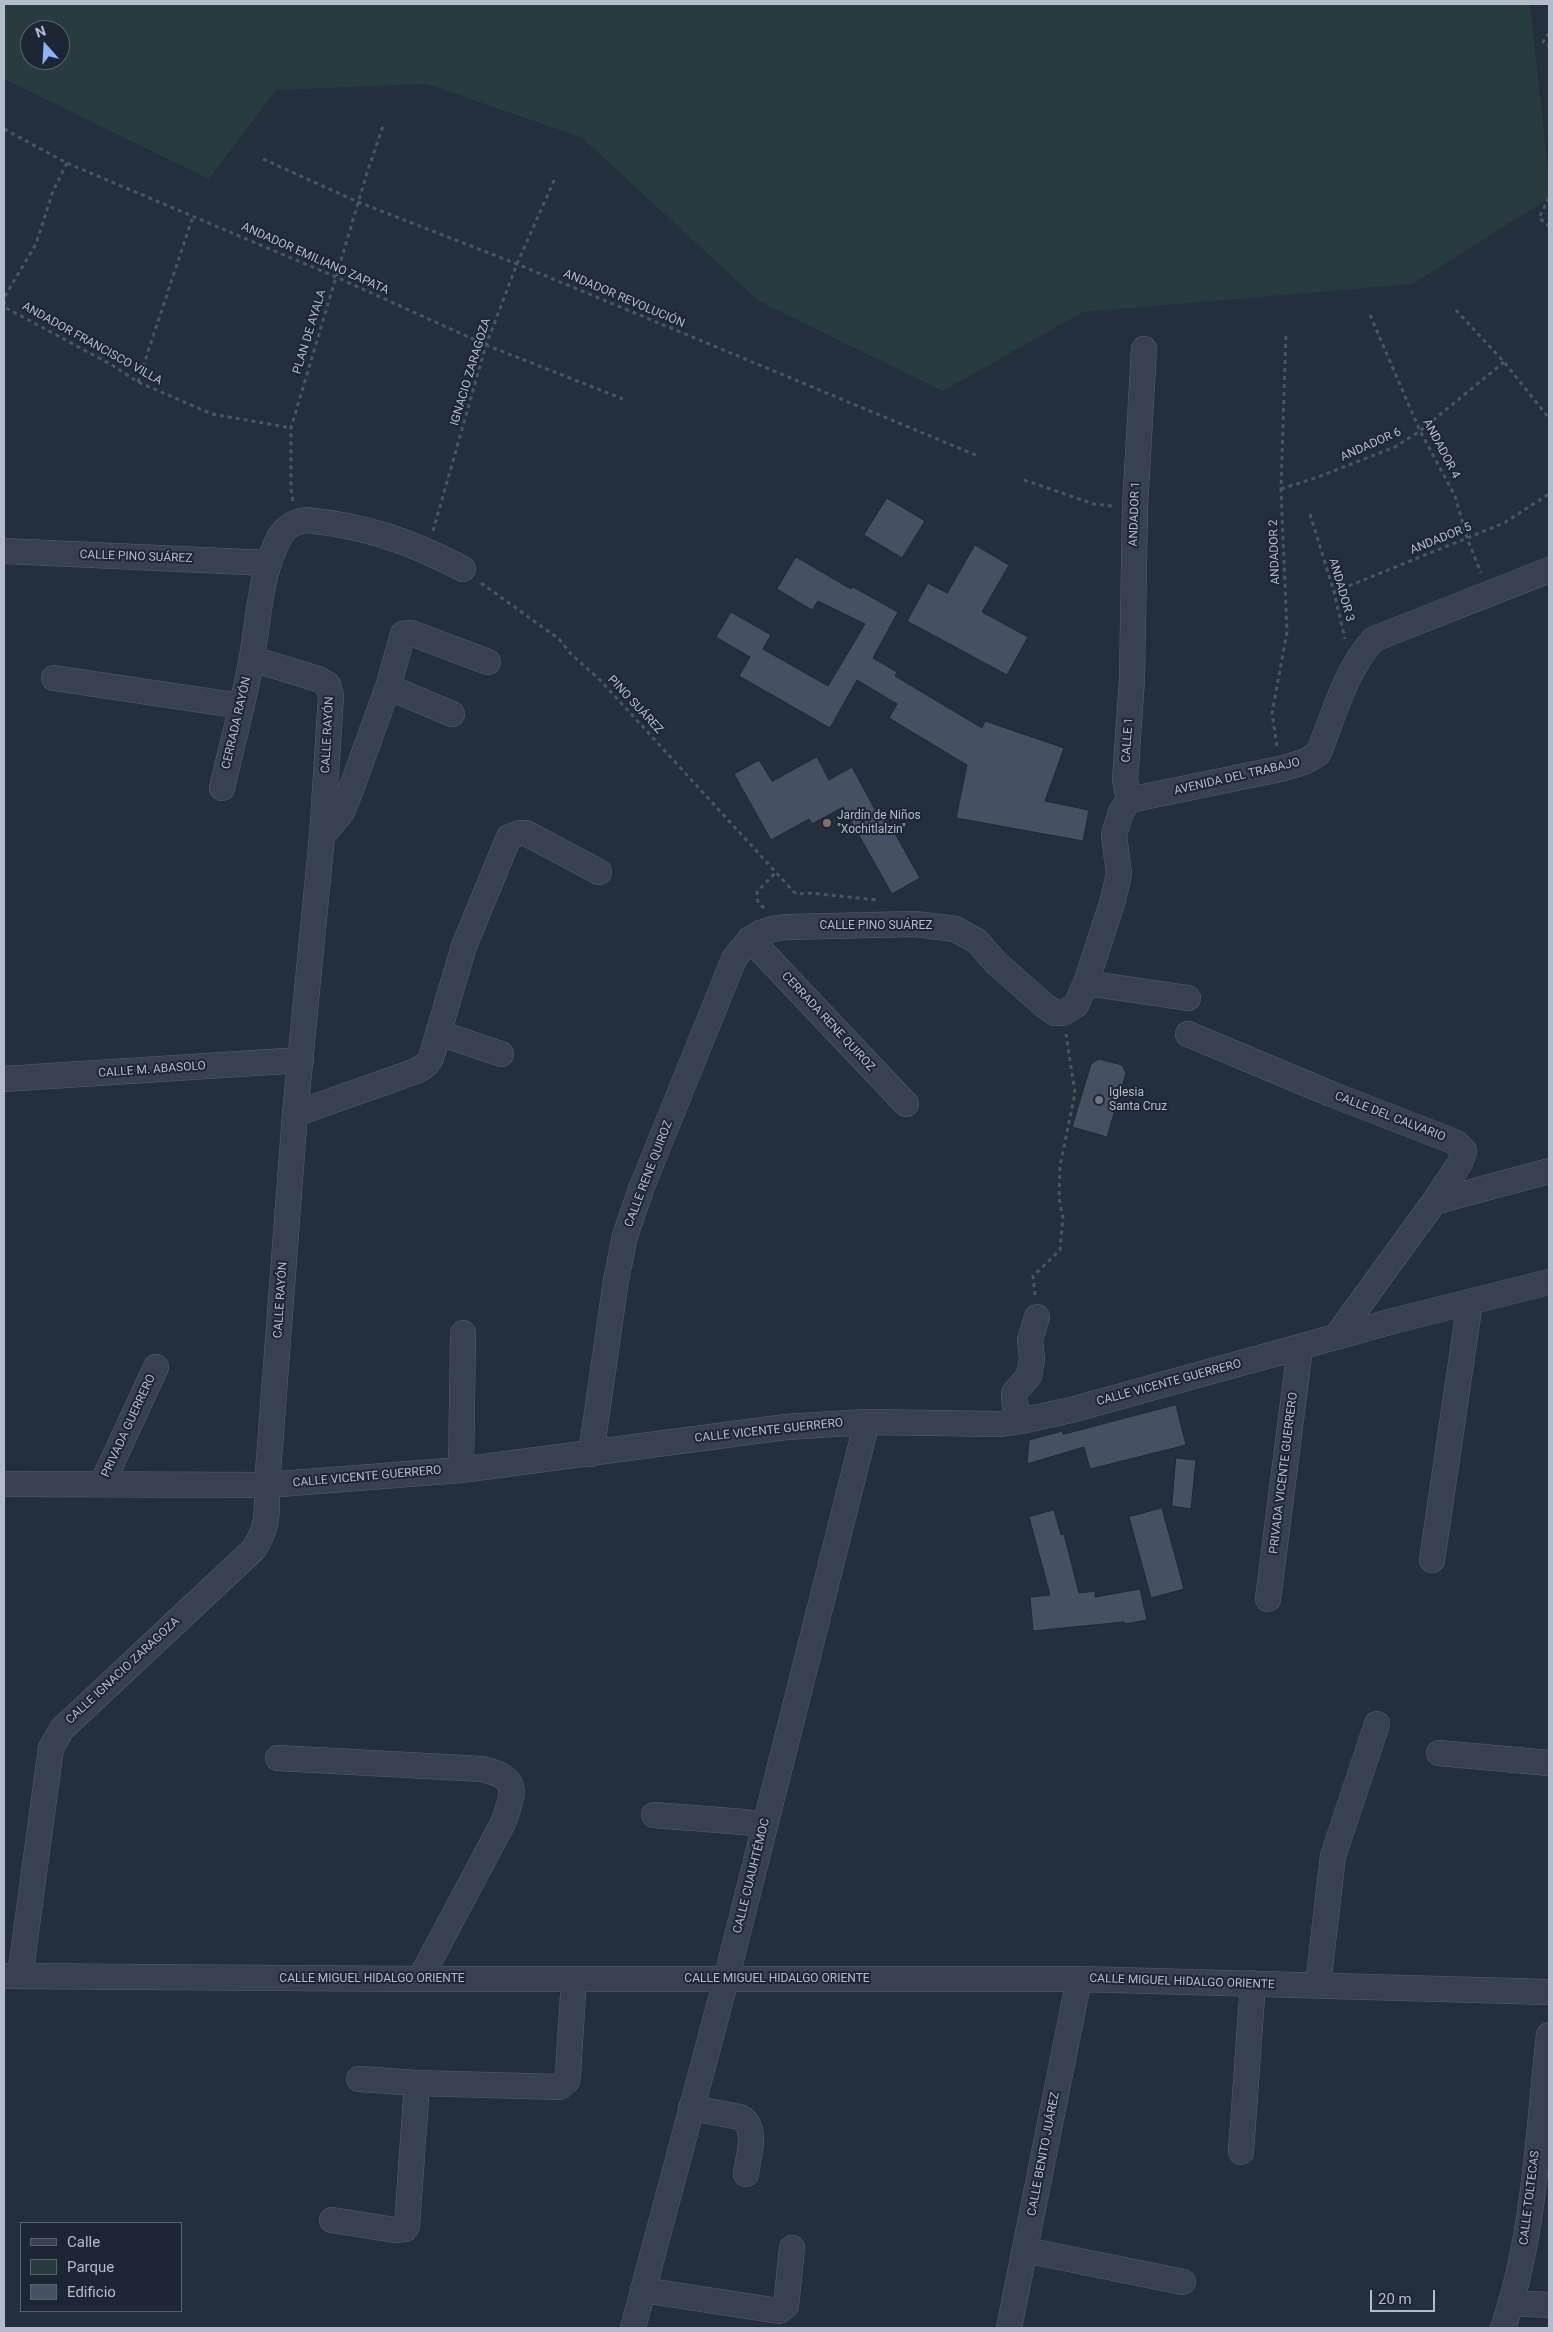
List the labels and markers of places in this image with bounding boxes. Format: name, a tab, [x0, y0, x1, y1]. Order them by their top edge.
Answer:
place label: Jardín de Niños "Xochitlalzin"	[837, 809, 921, 837]
marker: Jardín de Niños "Xochitlalzin"	[821, 817, 833, 829]
place label: Iglesia Santa Cruz	[1109, 1086, 1167, 1114]
marker: Iglesia Santa Cruz	[1093, 1094, 1105, 1106]

